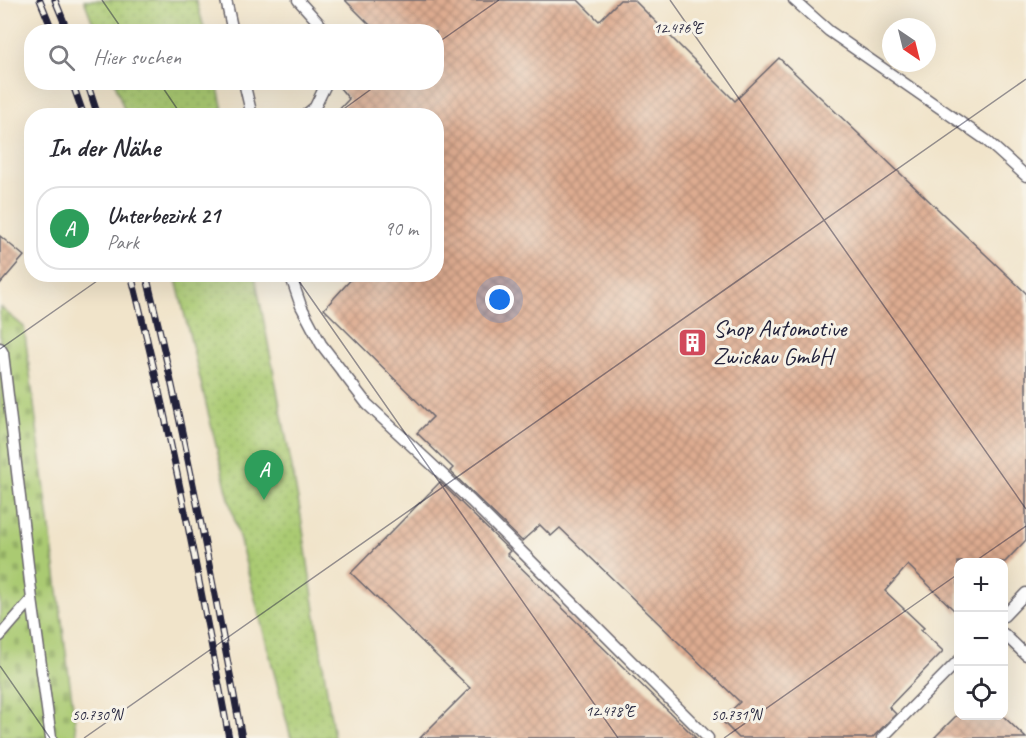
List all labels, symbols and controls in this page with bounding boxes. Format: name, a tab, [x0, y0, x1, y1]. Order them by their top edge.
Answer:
north arrow	[882, 18, 936, 72]
text: 12.476°E	[654, 19, 705, 38]
search box	[24, 24, 444, 90]
icon: search	[45, 41, 78, 74]
text: Hier suchen	[93, 43, 181, 71]
text: In der Nähe	[48, 131, 160, 164]
text: Unterbezirk 21	[107, 202, 220, 230]
text: A	[64, 216, 75, 241]
text: 90 m	[384, 216, 418, 241]
text: Park	[107, 230, 139, 255]
your location	[485, 285, 514, 314]
place label: Snop Automotive Zwickau GmbH	[713, 313, 848, 371]
building icon: Snop Automotive Zwickau GmbH	[676, 326, 708, 358]
pin: A	[244, 450, 284, 500]
map controls	[954, 558, 1008, 720]
button: +	[954, 558, 1008, 612]
button: −	[954, 612, 1008, 666]
button: locate	[954, 666, 1008, 720]
text: 12.478°E	[586, 702, 637, 721]
text: 50.730°N	[72, 706, 125, 725]
text: 50.731°N	[711, 706, 764, 725]

